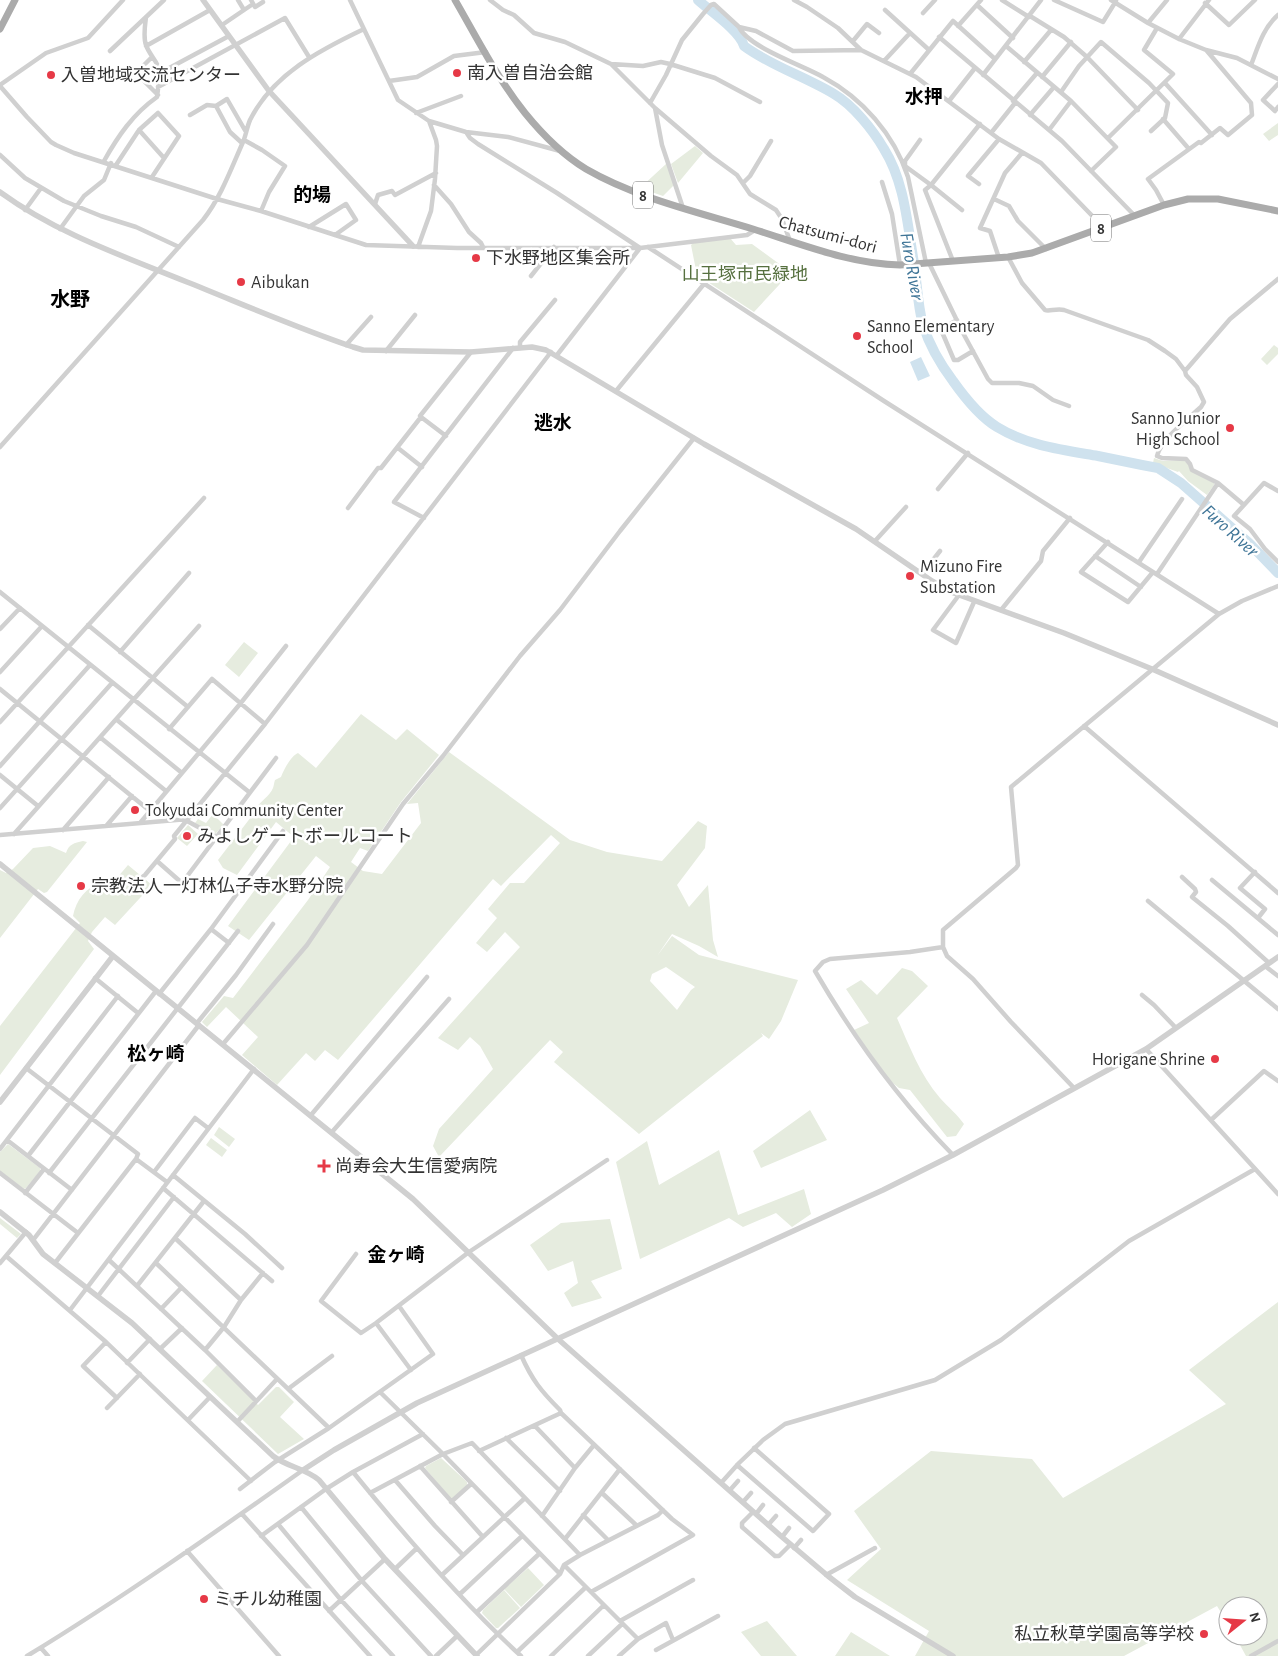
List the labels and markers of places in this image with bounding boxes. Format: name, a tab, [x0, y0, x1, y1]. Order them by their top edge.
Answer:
place label: 南入曽自治会館	[467, 63, 593, 83]
place label: 入曽地域交流センター	[61, 65, 241, 85]
marker: 南入曽自治会館	[451, 67, 463, 79]
marker: 入曽地域交流センター	[45, 69, 57, 81]
place label: 下水野地区集会所	[486, 248, 630, 268]
marker: 下水野地区集会所	[470, 252, 482, 264]
place label: Aibukan	[251, 274, 309, 292]
marker: Aibukan	[235, 276, 247, 288]
place label: Sanno Elementary School	[867, 318, 995, 357]
marker: Sanno Elementary School	[851, 330, 863, 342]
place label: Sanno Junior High School	[1131, 410, 1220, 449]
marker: Sanno Junior High School	[1224, 422, 1236, 434]
place label: Mizuno Fire Substation	[920, 558, 1002, 597]
marker: Mizuno Fire Substation	[904, 570, 916, 582]
place label: Tokyudai Community Center	[145, 802, 343, 820]
marker: Tokyudai Community Center	[129, 804, 141, 816]
place label: みよしゲートボールコート	[197, 827, 413, 846]
marker: みよしゲートボールコート	[181, 830, 193, 842]
place label: 宗教法人一灯林仏子寺水野分院	[91, 876, 343, 896]
marker: 宗教法人一灯林仏子寺水野分院	[75, 880, 87, 892]
place label: Horigane Shrine	[1092, 1051, 1205, 1069]
marker: Horigane Shrine	[1209, 1053, 1221, 1065]
place label: 尚寿会大生信愛病院	[335, 1157, 497, 1176]
marker: 尚寿会大生信愛病院	[317, 1159, 331, 1173]
place label: ミチル幼稚園	[214, 1589, 322, 1609]
marker: ミチル幼稚園	[198, 1593, 210, 1605]
place label: 私立秋草学園高等学校	[1014, 1624, 1194, 1644]
marker: 私立秋草学園高等学校	[1198, 1628, 1210, 1640]

